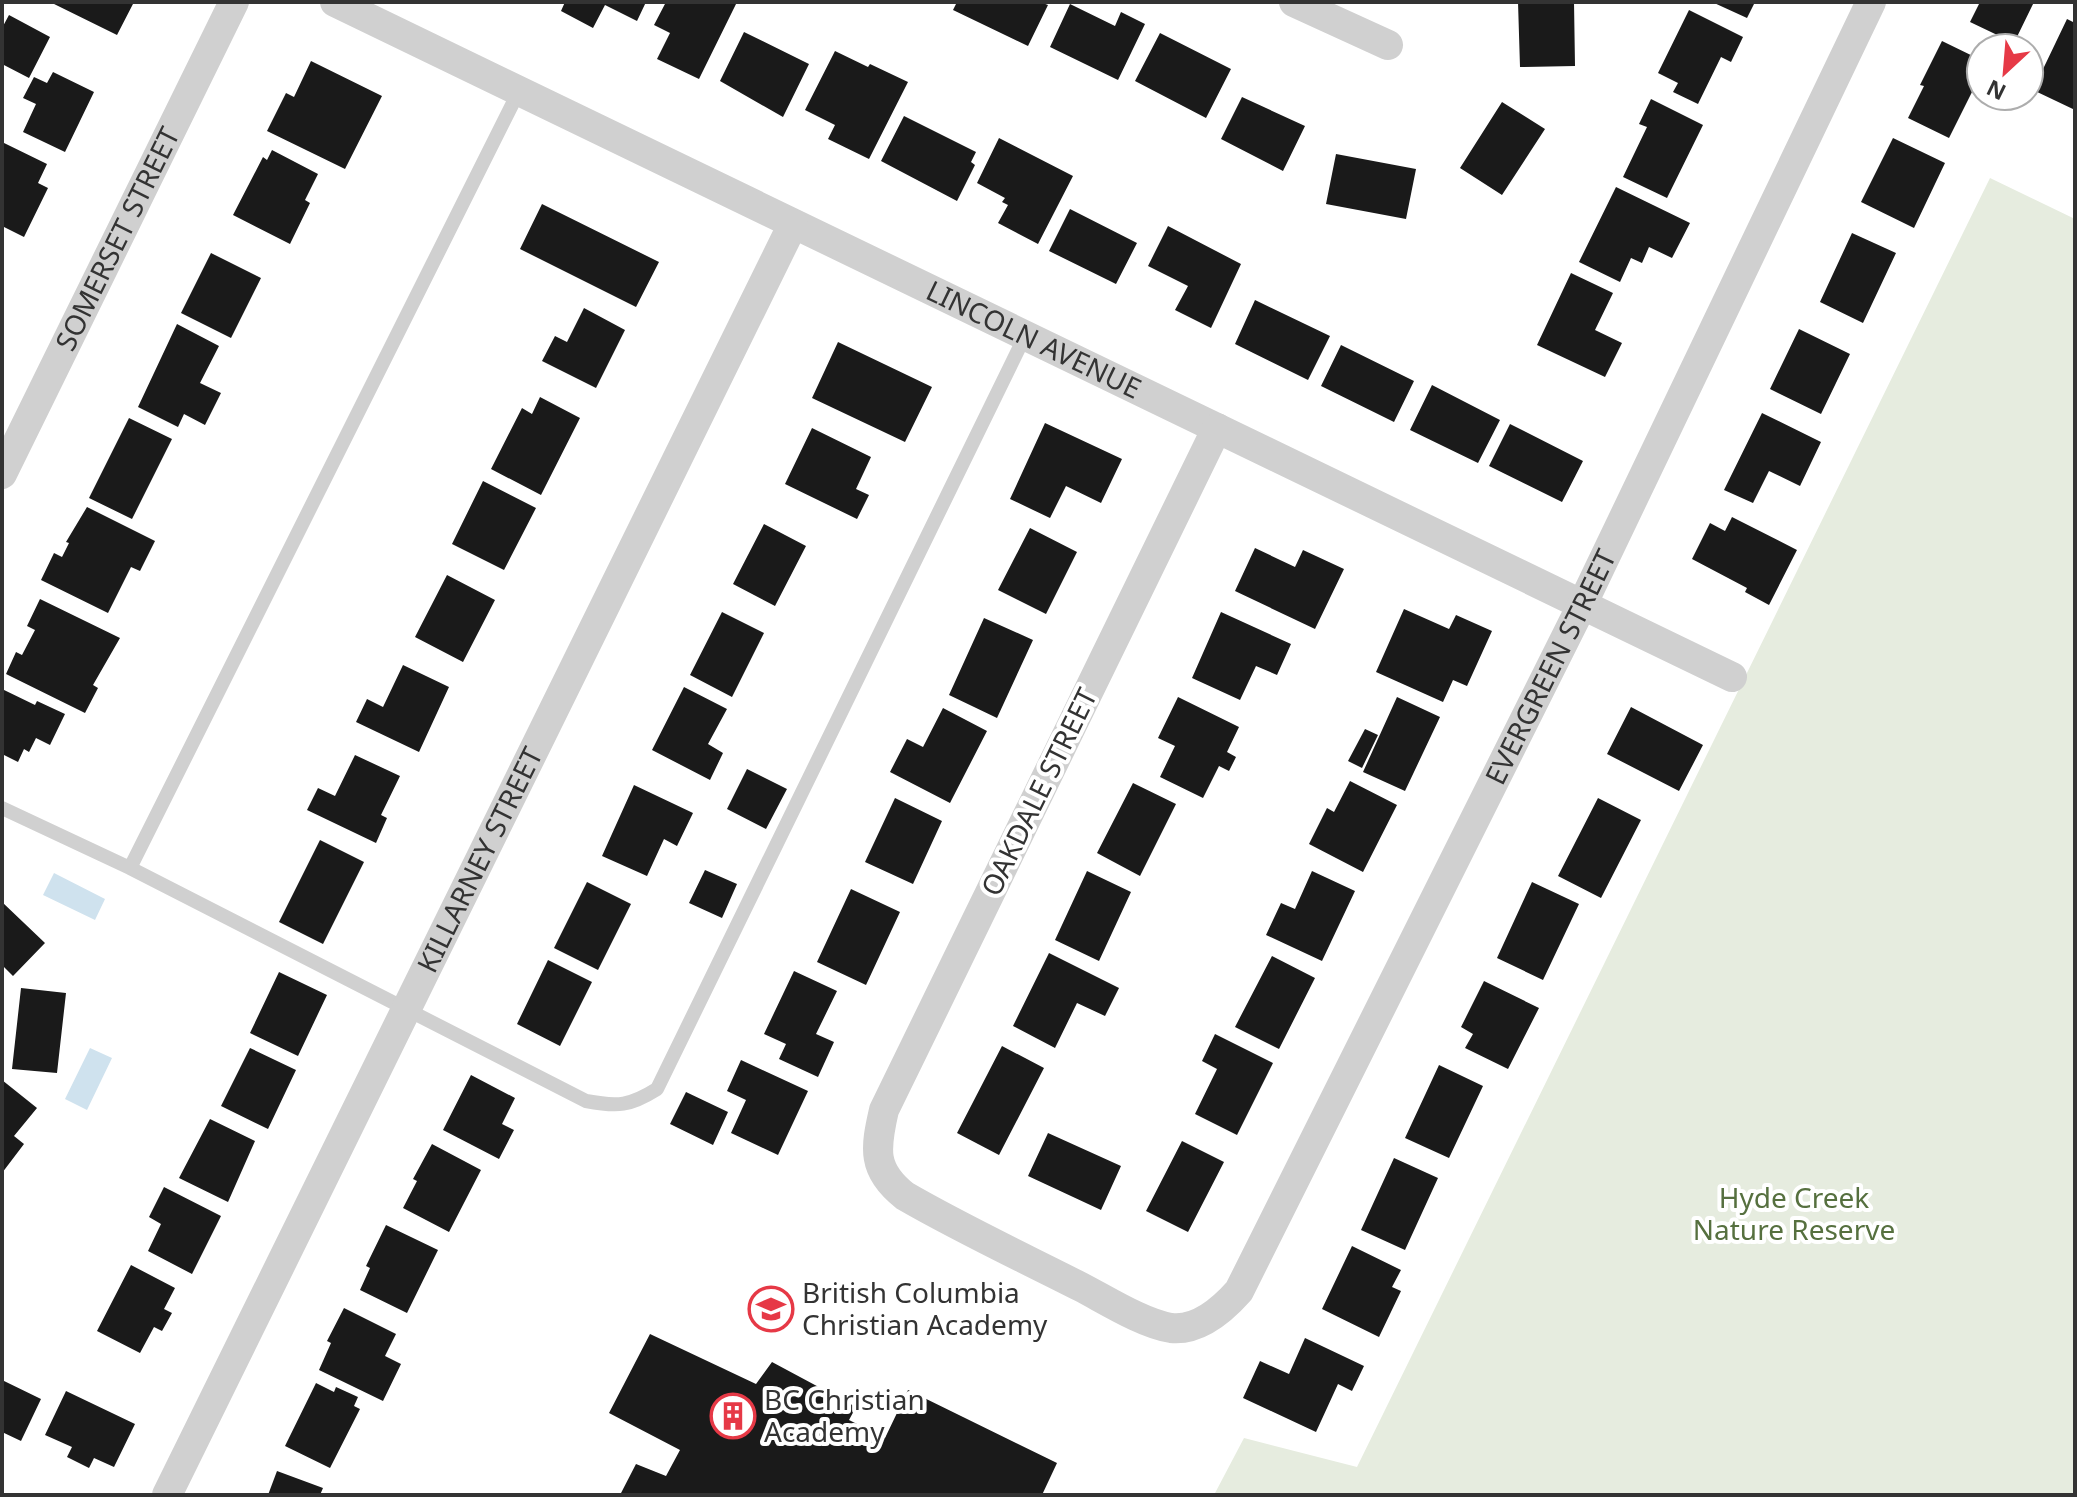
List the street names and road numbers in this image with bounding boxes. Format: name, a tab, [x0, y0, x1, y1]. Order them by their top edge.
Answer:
street label: SOMERSET STREET	[46, 120, 188, 357]
street label: LINCOLN AVENUE	[920, 271, 1148, 407]
street label: EVERGREEN STREET	[1475, 542, 1624, 791]
street label: OAKDALE STREET	[971, 681, 1105, 902]
street label: KILLARNEY STREET	[407, 740, 551, 978]

